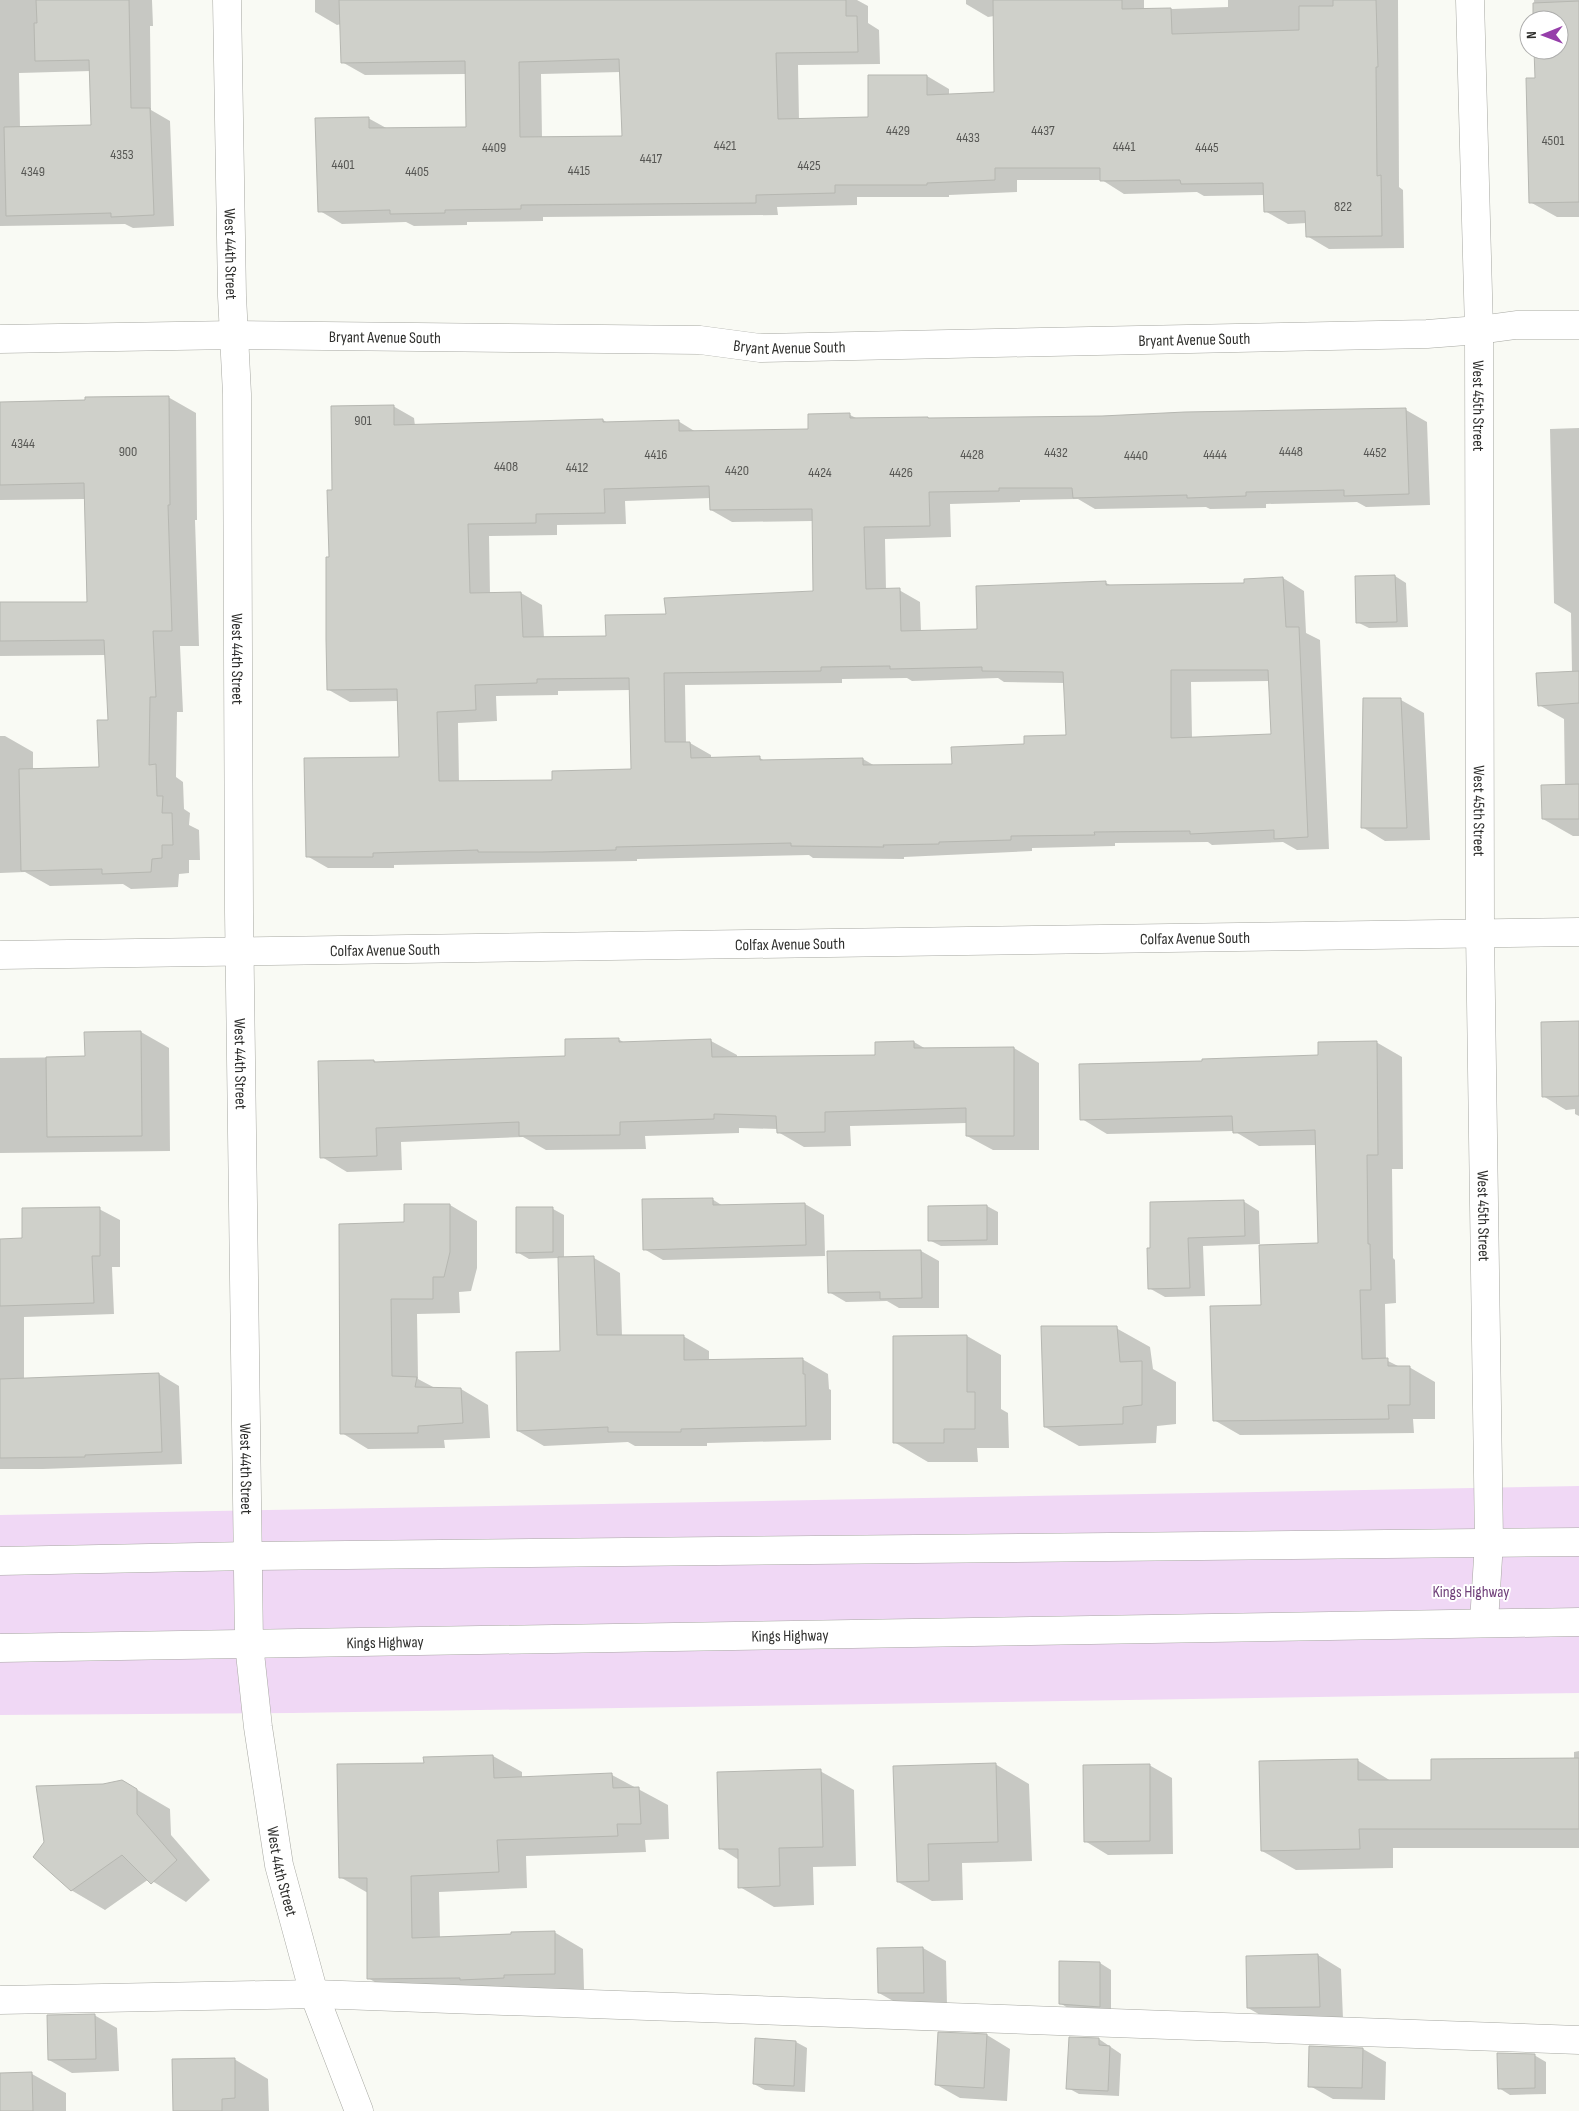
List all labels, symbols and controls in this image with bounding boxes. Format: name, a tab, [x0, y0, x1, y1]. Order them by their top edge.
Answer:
north arrow	[1519, 10, 1569, 60]
text: N	[1523, 31, 1540, 39]
house number: 4429	[886, 122, 910, 139]
house number: 4437	[1031, 122, 1055, 139]
house number: 4433	[956, 129, 980, 146]
house number: 4501	[1542, 132, 1564, 149]
house number: 4421	[714, 137, 736, 154]
house number: 4441	[1113, 138, 1135, 155]
house number: 4409	[482, 139, 506, 156]
house number: 4445	[1195, 139, 1219, 156]
house number: 4353	[110, 146, 134, 163]
house number: 4417	[640, 150, 663, 167]
house number: 4401	[332, 156, 355, 173]
house number: 4425	[797, 157, 821, 174]
house number: 4415	[568, 162, 591, 179]
house number: 4349	[21, 163, 45, 180]
house number: 4405	[405, 163, 429, 180]
house number: 822	[1334, 198, 1352, 215]
street label: West 44th Street	[220, 208, 240, 300]
street label: Bryant Avenue South	[329, 328, 441, 348]
street label: Bryant Avenue South	[1138, 330, 1251, 351]
street label: Bryant Avenue South	[732, 337, 846, 359]
street label: West 45th Street	[1468, 360, 1487, 452]
house number: 901	[354, 412, 372, 429]
house number: 4344	[11, 435, 35, 452]
house number: 900	[119, 443, 137, 460]
house number: 4448	[1279, 443, 1303, 460]
house number: 4432	[1044, 444, 1068, 461]
house number: 4452	[1363, 444, 1387, 461]
house number: 4416	[645, 446, 667, 463]
house number: 4428	[960, 446, 984, 463]
house number: 4444	[1203, 446, 1227, 463]
house number: 4440	[1124, 447, 1148, 464]
house number: 4408	[494, 458, 518, 475]
house number: 4412	[566, 459, 589, 476]
house number: 4420	[725, 462, 749, 479]
house number: 4424	[808, 464, 832, 481]
house number: 4426	[889, 464, 913, 481]
street label: West 44th Street	[227, 613, 246, 705]
street label: West 45th Street	[1469, 765, 1488, 857]
street label: Colfax Avenue South	[1140, 929, 1250, 949]
street label: Colfax Avenue South	[735, 935, 845, 955]
street label: Colfax Avenue South	[330, 941, 440, 961]
street label: West 44th Street	[229, 1018, 250, 1110]
street label: West 45th Street	[1473, 1170, 1493, 1262]
street label: West 44th Street	[235, 1423, 255, 1515]
park label: Kings Highway	[1432, 1583, 1510, 1602]
street label: Kings Highway	[751, 1626, 829, 1647]
street label: Kings Highway	[346, 1633, 424, 1653]
street label: West 44th Street	[262, 1825, 300, 1919]

